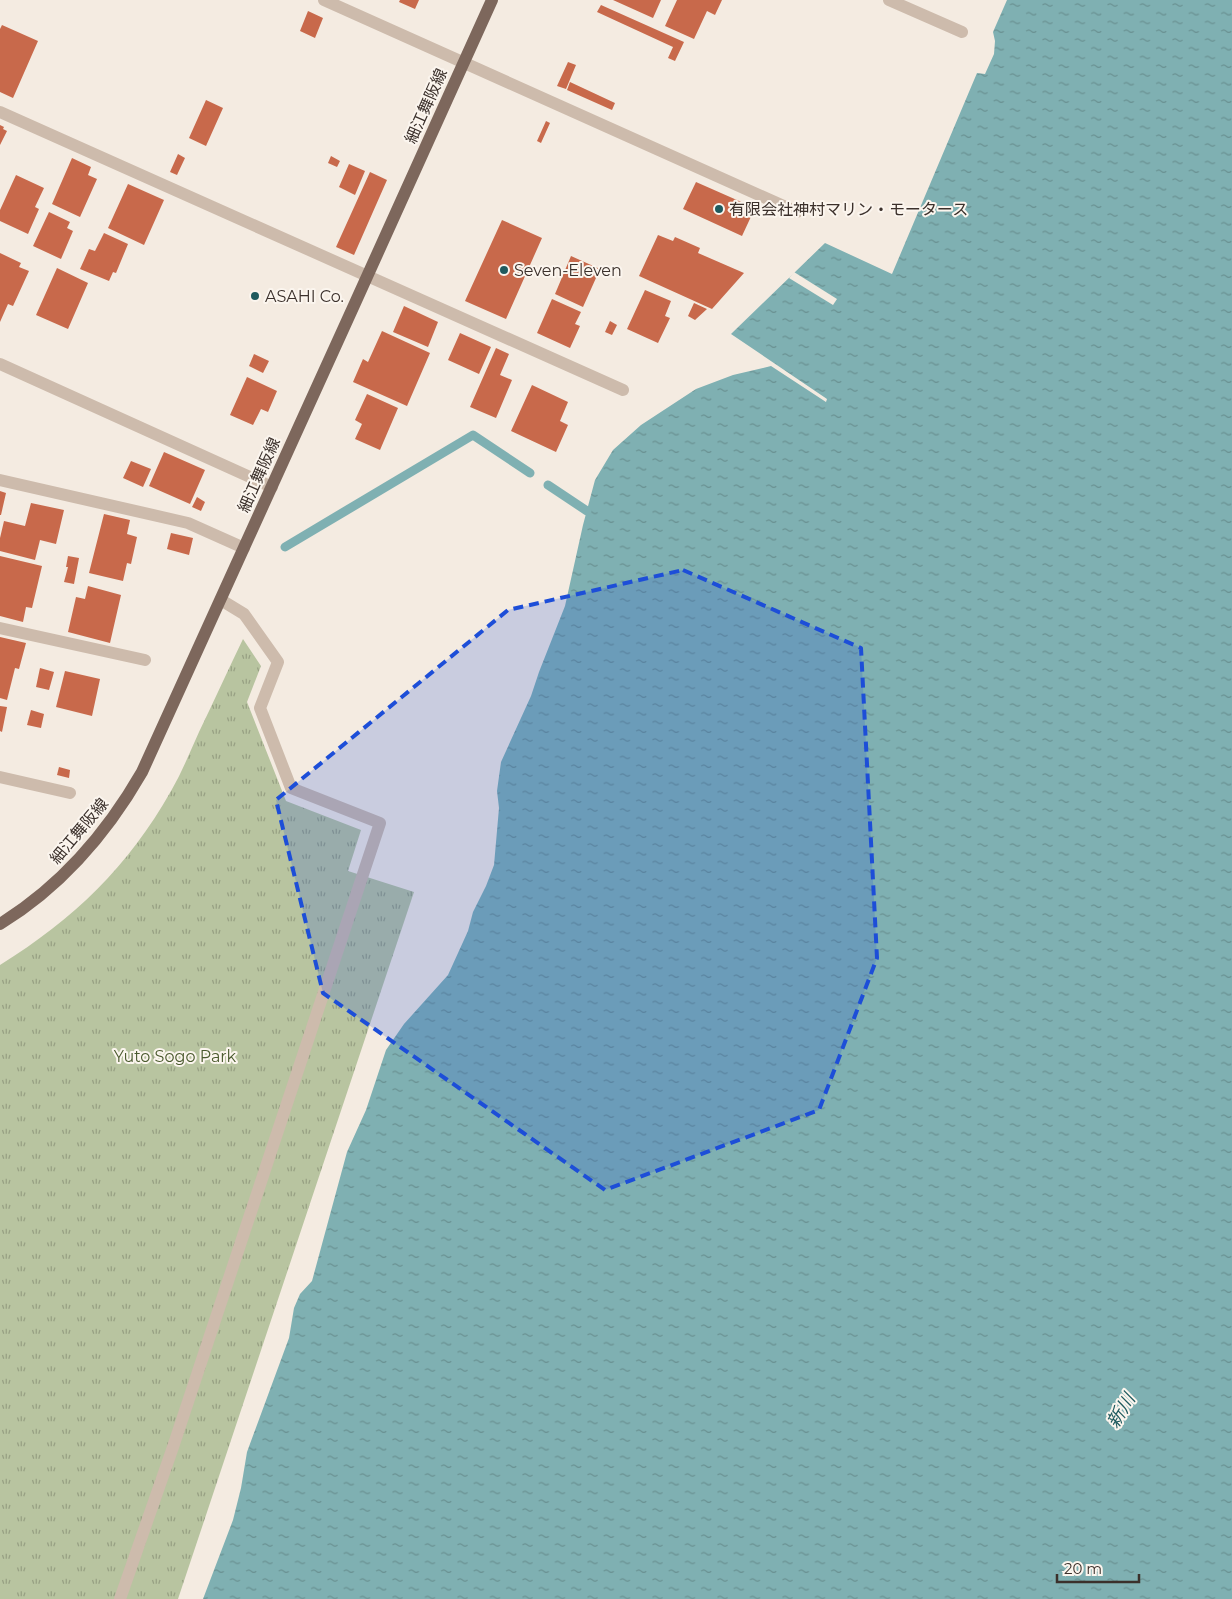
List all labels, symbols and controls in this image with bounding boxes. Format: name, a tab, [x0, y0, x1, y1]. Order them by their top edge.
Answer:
street label: 細江舞阪線	[401, 66, 451, 146]
place label: 有限会社神村マリン・モータース	[729, 200, 968, 219]
marker: 有限会社神村マリン・モータース	[713, 203, 725, 215]
place label: Seven-Eleven	[514, 261, 622, 280]
marker: Seven-Eleven	[498, 264, 510, 276]
place label: ASAHI Co.	[265, 287, 344, 306]
marker: ASAHI Co.	[249, 290, 261, 302]
street label: 細江舞阪線	[234, 435, 284, 515]
street label: 細江舞阪線	[46, 794, 112, 868]
park label: Yuto Sogo Park	[114, 1047, 237, 1066]
water label: 新川	[1102, 1388, 1141, 1432]
scale bar	[1057, 1552, 1140, 1584]
text: 20 m	[1064, 1559, 1102, 1578]

